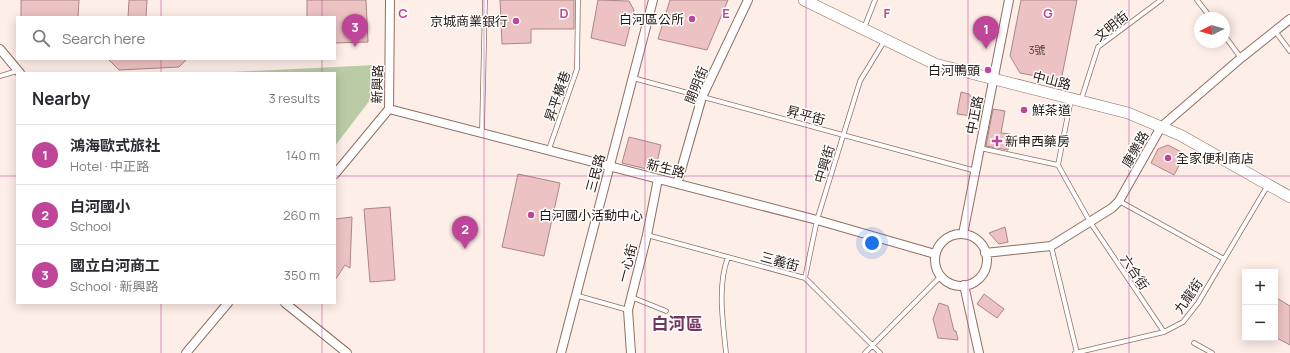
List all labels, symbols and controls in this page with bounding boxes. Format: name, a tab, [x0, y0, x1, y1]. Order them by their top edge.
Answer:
text: C	[398, 4, 408, 22]
text: D	[559, 4, 569, 22]
text: E	[722, 4, 730, 22]
text: F	[884, 4, 891, 22]
text: G	[1043, 4, 1053, 22]
street label: 文明街	[1090, 7, 1132, 45]
place label: 白河區公所	[619, 10, 684, 28]
place label: 京城商業銀行	[430, 12, 508, 30]
north arrow	[1194, 12, 1230, 48]
pin: 3	[342, 14, 368, 47]
marker: 白河區公所	[687, 14, 697, 24]
search box	[16, 16, 336, 60]
marker: 京城商業銀行	[511, 16, 521, 26]
pin: 1	[973, 16, 999, 49]
icon: search	[30, 27, 52, 49]
text: Search here	[62, 28, 145, 49]
house number: 3號	[1028, 42, 1046, 57]
place label: 白河鴨頭	[928, 61, 980, 79]
street label: 新興路	[367, 64, 387, 104]
street label: 開明街	[680, 64, 712, 106]
marker: 白河鴨頭	[983, 65, 993, 75]
street label: 中山路	[1031, 67, 1073, 93]
street label: 昇平橫巷	[540, 68, 574, 124]
text: Nearby	[32, 87, 90, 110]
text: 3 results	[268, 89, 320, 107]
street label: 中正路	[961, 94, 987, 136]
street label: 昇平街	[785, 101, 827, 129]
place label: 鮮茶道	[1032, 101, 1071, 119]
marker: 鮮茶道	[1019, 105, 1029, 115]
street label: 康樂路	[1117, 128, 1153, 170]
place label: 新申西藥房	[1005, 132, 1070, 150]
text: 鴻海歐式旅社	[70, 135, 160, 156]
marker: 新申西藥房	[992, 136, 1002, 146]
street label: 中興街	[810, 143, 838, 185]
text: 1	[42, 146, 48, 164]
text: 140 m	[286, 146, 320, 164]
place label: 全家便利商店	[1176, 149, 1254, 167]
street label: 三民路	[581, 152, 609, 194]
marker: 全家便利商店	[1163, 153, 1173, 163]
street label: 新生路	[645, 155, 687, 181]
text: Hotel · 中正路	[70, 157, 149, 175]
text: 白河國小	[70, 196, 130, 217]
text: 2	[41, 206, 49, 224]
text: 260 m	[283, 206, 320, 224]
place label: 白河國小活動中心	[539, 206, 643, 224]
marker: 白河國小活動中心	[526, 210, 536, 220]
pin: 2	[452, 216, 478, 249]
text: School	[70, 217, 111, 235]
your location	[862, 233, 882, 253]
street label: 一心街	[613, 242, 641, 284]
street label: 三義街	[759, 247, 801, 275]
street label: 六合街	[1117, 251, 1153, 293]
text: 國立白河商工	[70, 255, 160, 276]
text: 3	[41, 266, 49, 284]
text: 350 m	[284, 266, 320, 284]
map controls	[1242, 269, 1278, 341]
button: +	[1242, 269, 1278, 305]
street label: 九龍街	[1169, 275, 1207, 317]
text: School · 新興路	[70, 277, 159, 295]
button: −	[1242, 305, 1278, 341]
district label: 白河區	[652, 312, 703, 335]

